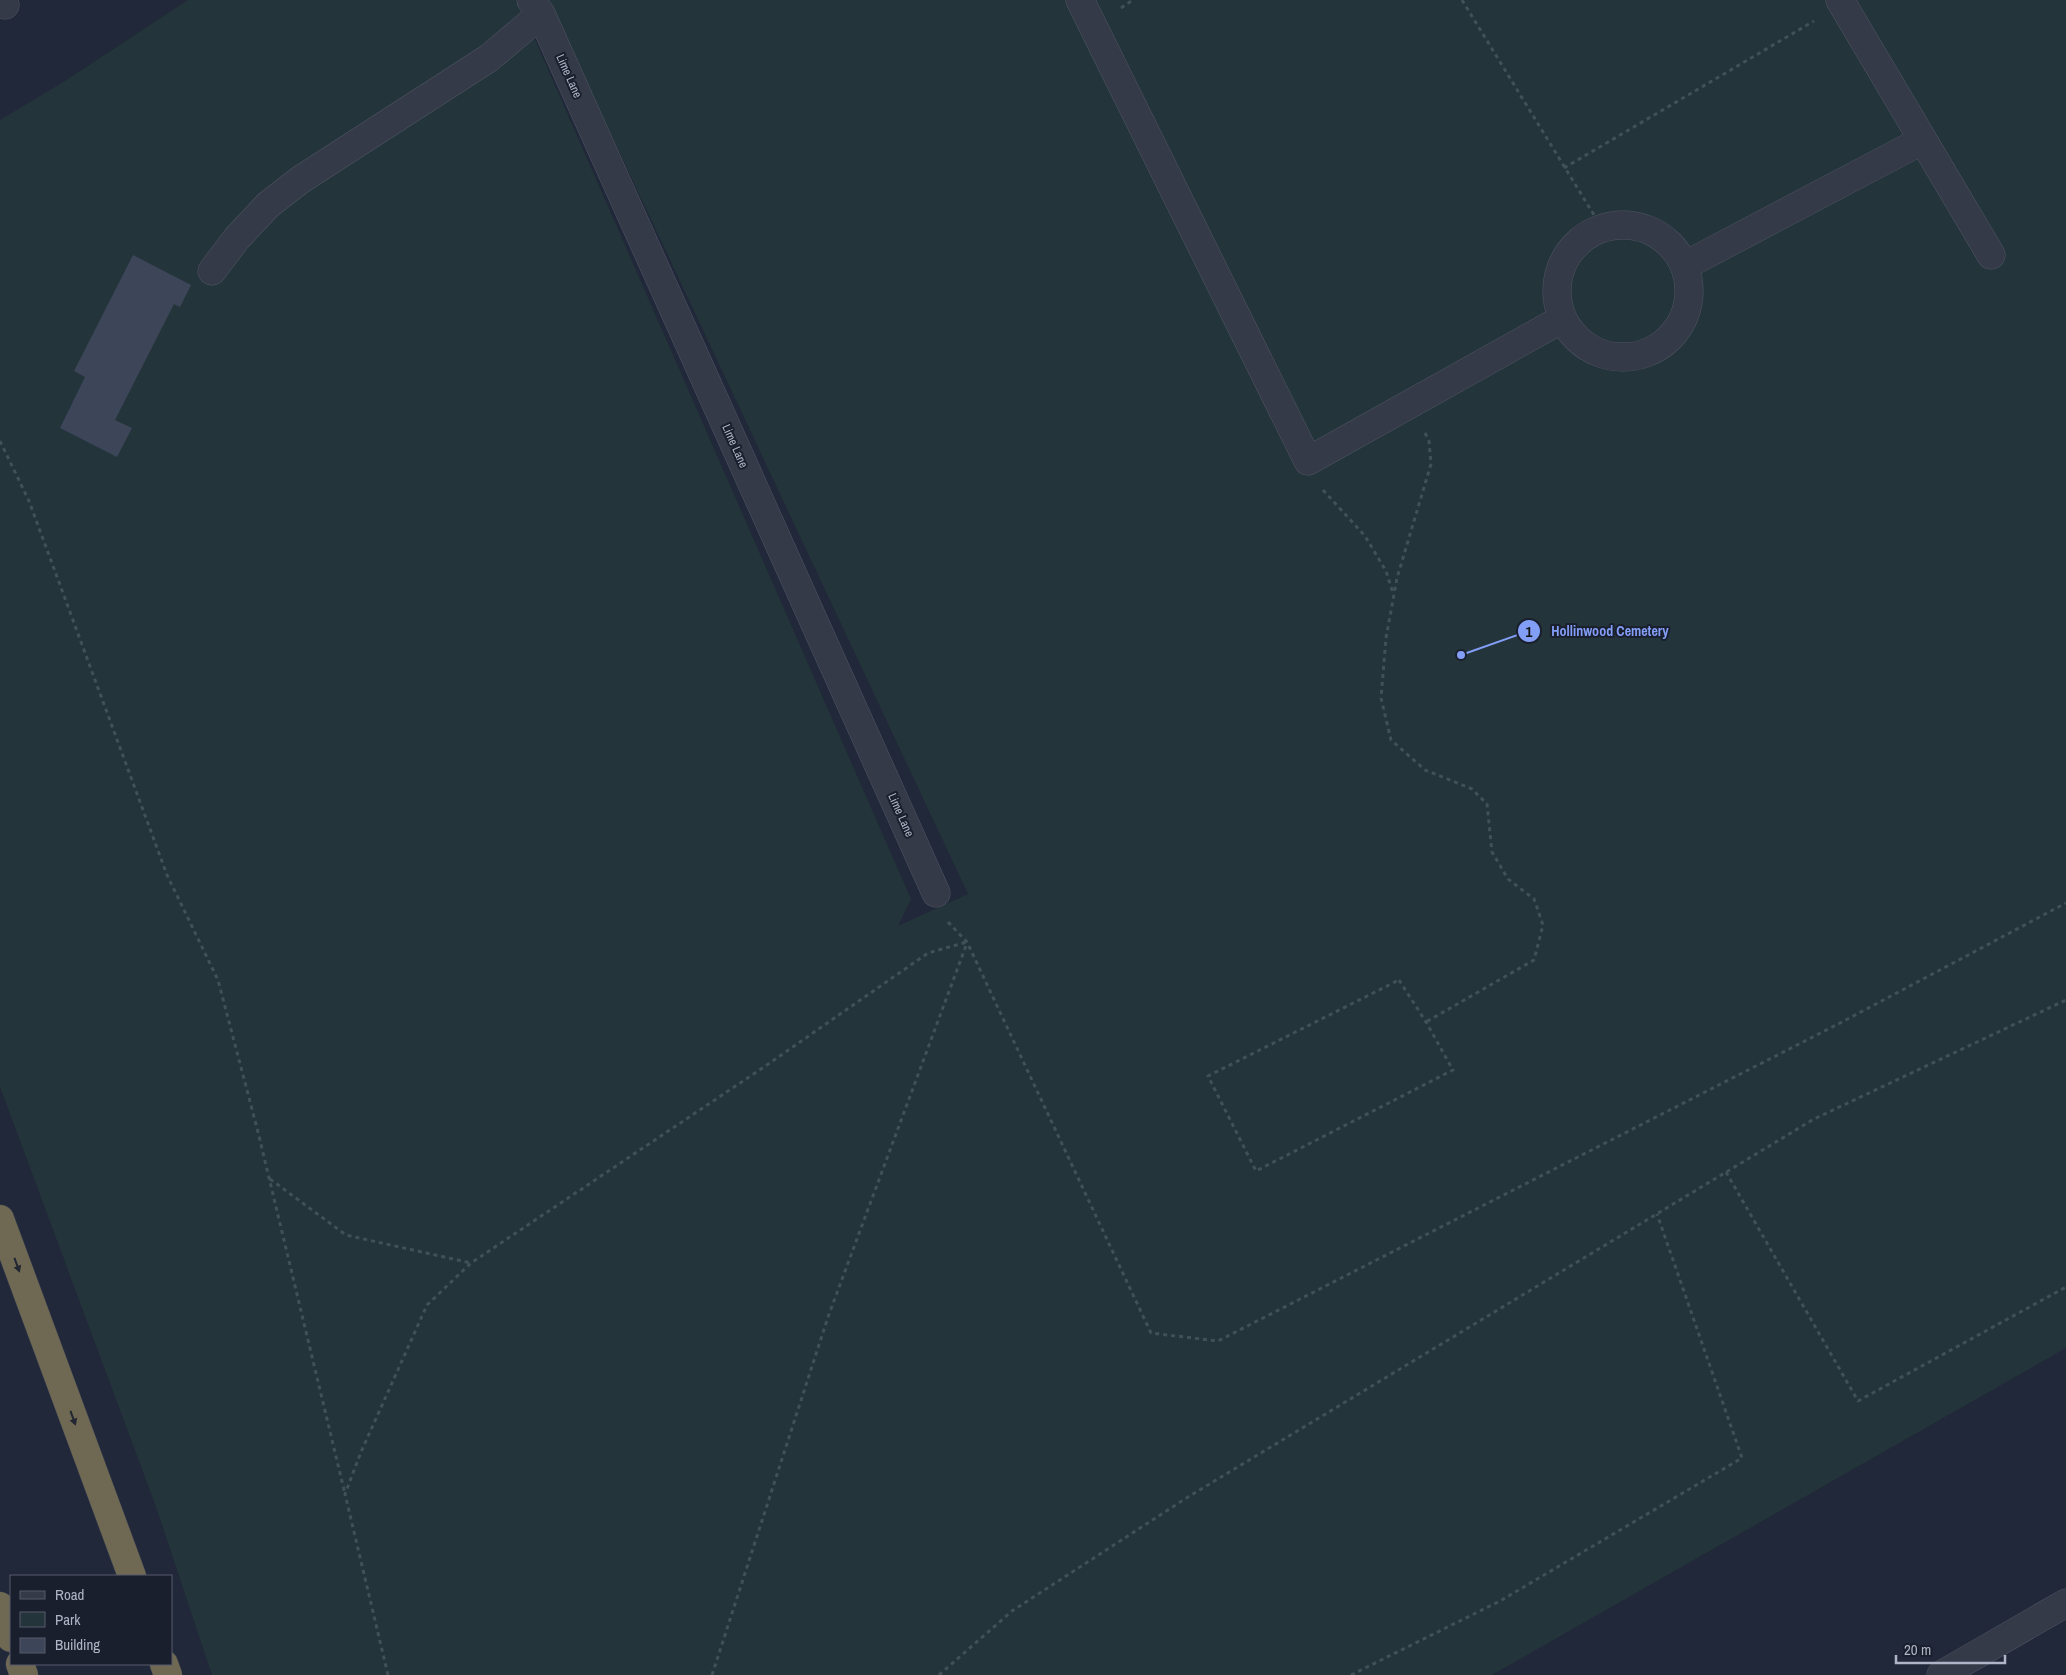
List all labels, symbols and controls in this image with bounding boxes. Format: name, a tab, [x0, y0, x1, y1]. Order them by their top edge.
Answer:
street label: Lime Lane	[552, 51, 586, 101]
street label: Lime Lane	[718, 421, 752, 471]
callout: Hollinwood Cemetery	[1517, 617, 1679, 646]
text: 1	[1526, 621, 1533, 642]
text: Hollinwood Cemetery	[1551, 622, 1669, 640]
street label: Lime Lane	[884, 790, 918, 840]
one-way arrow	[13, 1258, 21, 1273]
one-way arrow	[70, 1410, 77, 1425]
legend	[10, 1575, 172, 1665]
text: Road	[55, 1584, 84, 1605]
text: Park	[55, 1609, 81, 1630]
scale bar	[1896, 1632, 2005, 1664]
text: Building	[55, 1634, 100, 1655]
text: 20 m	[1904, 1639, 1931, 1660]

